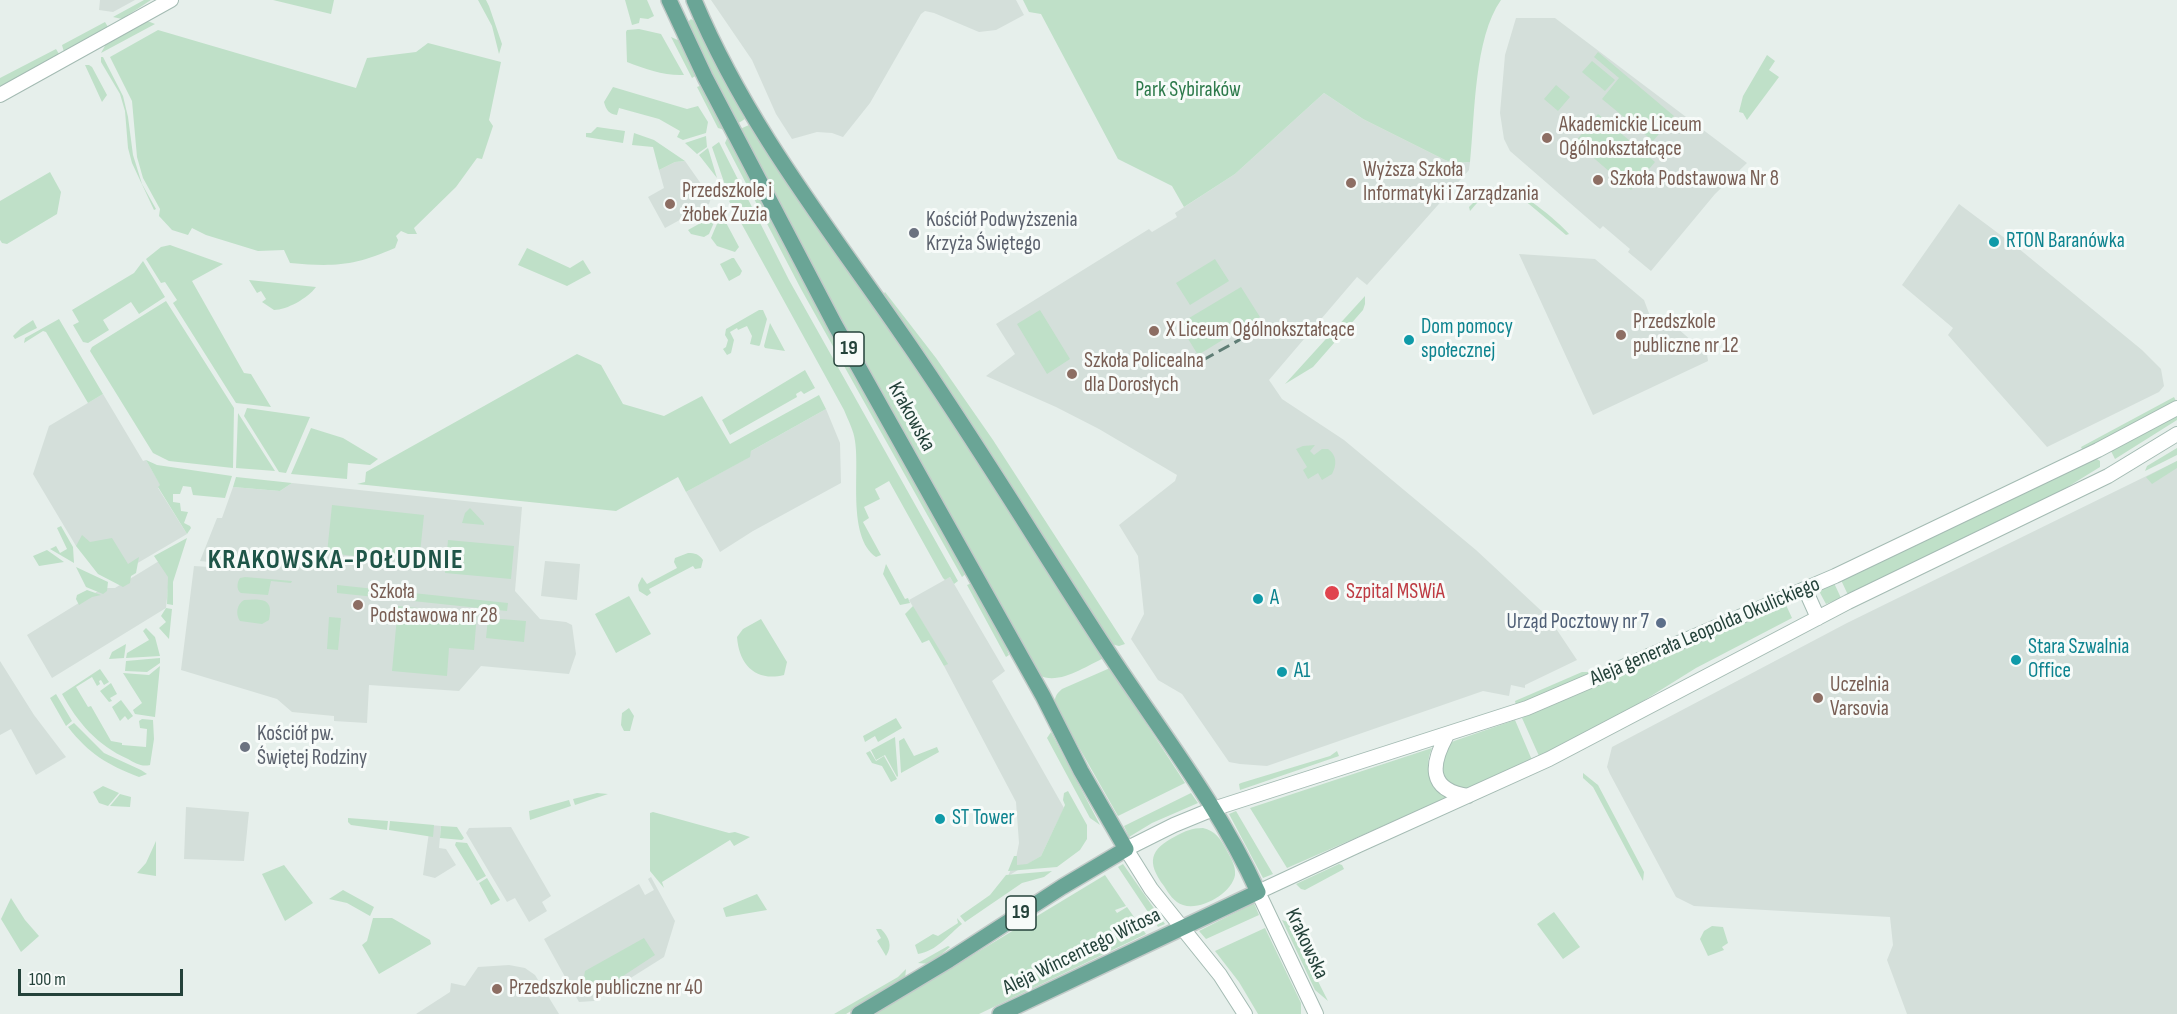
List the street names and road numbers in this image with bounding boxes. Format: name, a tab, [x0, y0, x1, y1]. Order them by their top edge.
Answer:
road number: 19	[834, 332, 864, 366]
street label: Krakowska	[882, 378, 940, 456]
street label: Aleja generała Leopolda Okulickiego	[1586, 572, 1824, 692]
road number: 19	[1006, 896, 1036, 930]
street label: Aleja Wincentego Witosa	[999, 903, 1165, 1001]
street label: Krakowska	[1279, 905, 1333, 983]

